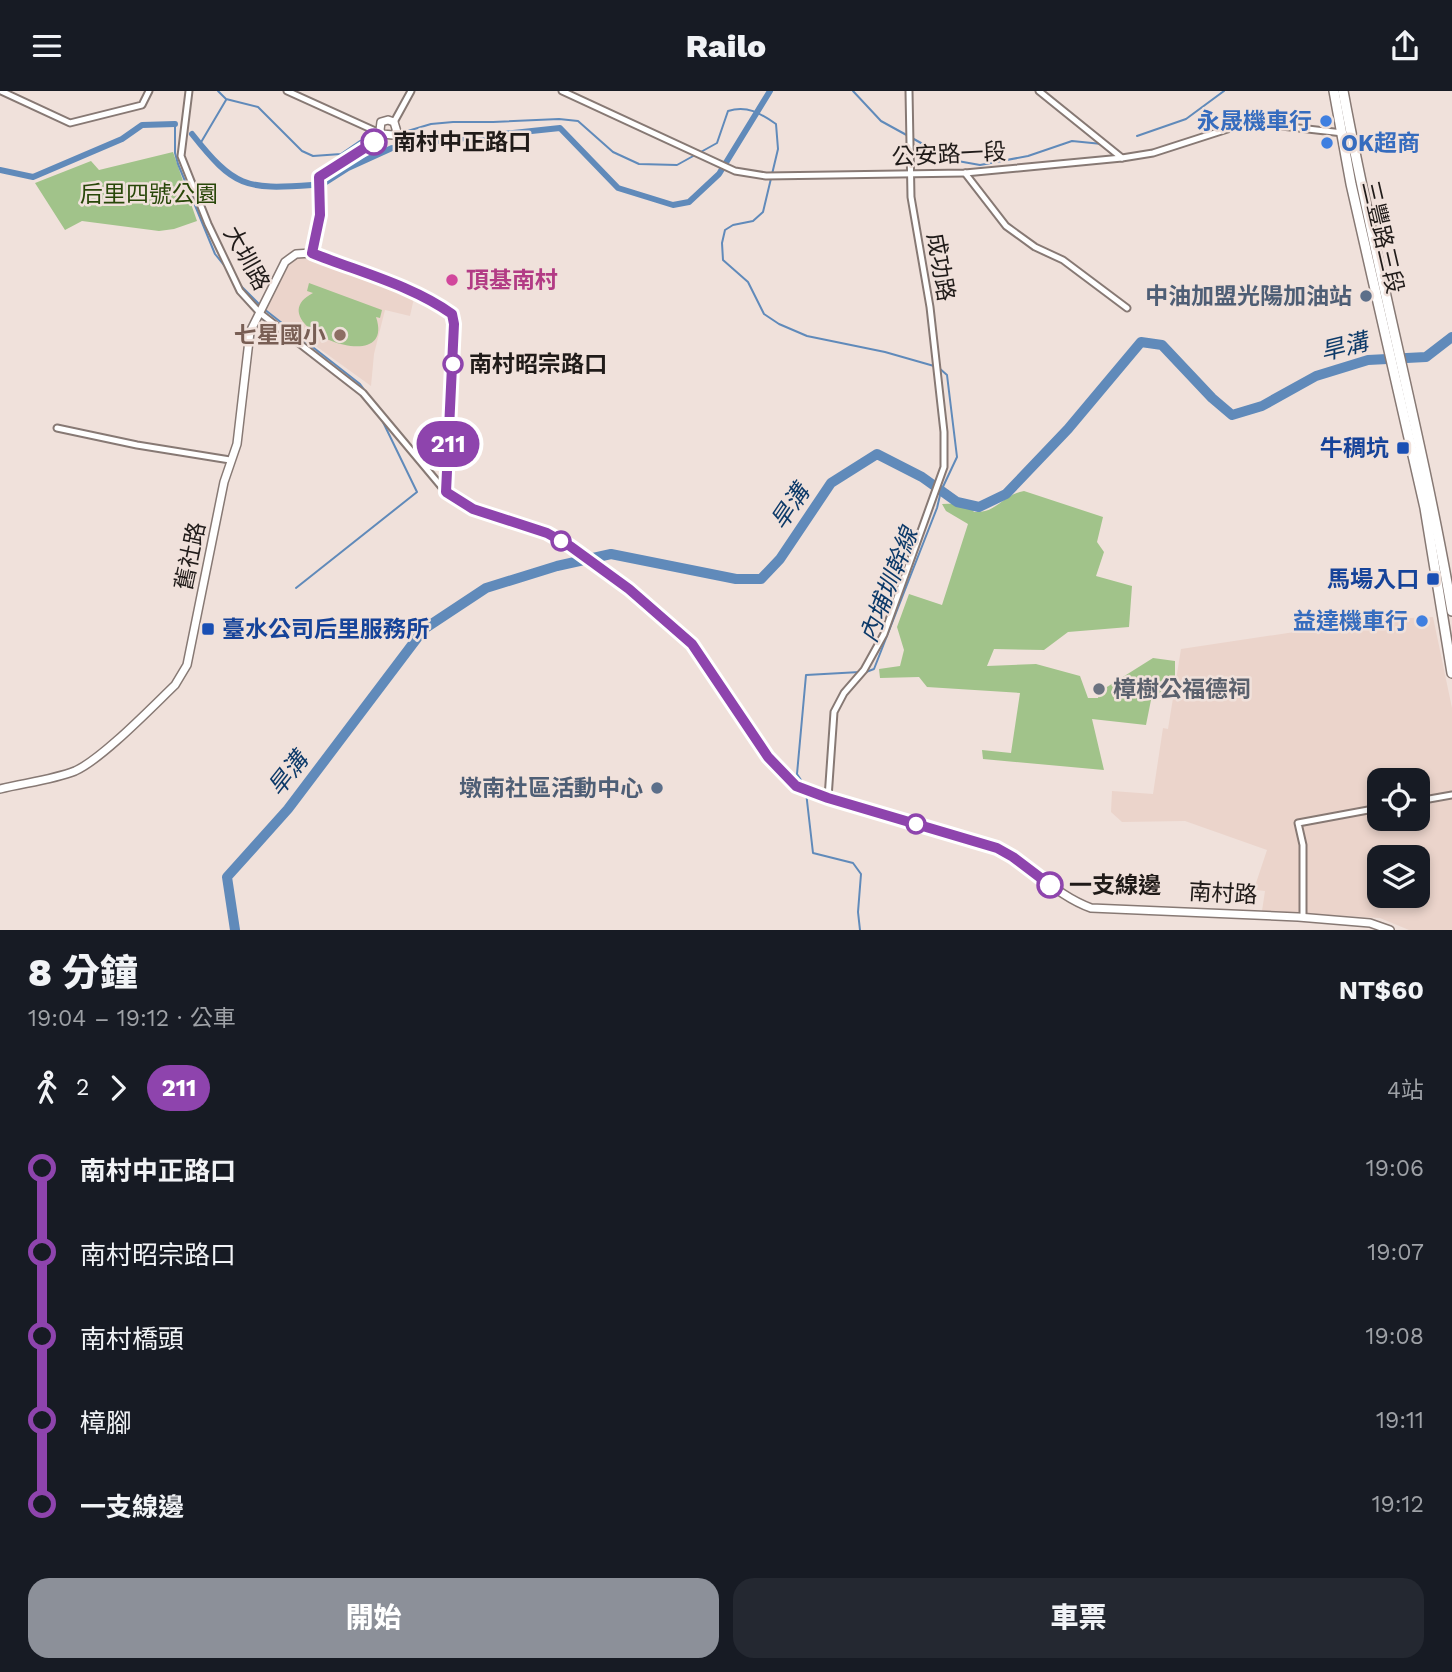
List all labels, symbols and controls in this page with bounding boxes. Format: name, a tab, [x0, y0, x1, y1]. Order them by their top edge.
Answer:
icon: menu	[28, 27, 66, 65]
text: Railo	[686, 27, 766, 65]
icon: share	[1386, 27, 1424, 65]
place label: 永晟機車行	[1197, 108, 1312, 135]
marker: 永晟機車行	[1318, 113, 1334, 129]
marker: 南村中正路口	[361, 129, 387, 155]
place label: 南村中正路口	[393, 129, 531, 156]
place label: OK超商	[1341, 130, 1420, 157]
marker: OK超商	[1319, 135, 1335, 151]
street label: 公安路一段	[891, 138, 1007, 171]
street label: 三豐路三段	[1356, 178, 1409, 296]
park label: 后里四號公園	[80, 181, 218, 208]
street label: 大圳路	[218, 222, 275, 295]
street label: 成功路	[921, 231, 960, 303]
place label: 頂基南村	[466, 267, 558, 294]
marker: 頂基南村	[444, 272, 460, 288]
place label: 中油加盟光陽加油站	[1145, 283, 1352, 310]
marker: 中油加盟光陽加油站	[1358, 288, 1374, 304]
place label: 七星國小	[234, 322, 326, 349]
marker: 七星國小	[332, 327, 348, 343]
water label: 旱溝	[1317, 327, 1374, 366]
place label: 南村昭宗路口	[469, 351, 607, 378]
marker: 南村昭宗路口	[443, 354, 463, 374]
line badge: 211	[408, 421, 488, 467]
text: 211	[431, 430, 466, 458]
place label: 牛稠坑	[1320, 435, 1389, 462]
marker: 牛稠坑	[1395, 440, 1411, 456]
water label: 旱溝	[765, 477, 817, 535]
street label: 舊社路	[170, 520, 211, 593]
water label: 內埔圳幹線	[854, 521, 925, 646]
unlabelled marker	[551, 531, 571, 551]
place label: 馬場入口	[1327, 566, 1419, 593]
marker: 馬場入口	[1425, 571, 1441, 587]
place label: 益達機車行	[1293, 608, 1408, 635]
marker: 益達機車行	[1414, 613, 1430, 629]
place label: 臺水公司后里服務所	[222, 616, 429, 643]
marker: 臺水公司后里服務所	[200, 621, 216, 637]
place label: 樟樹公福德祠	[1113, 676, 1251, 703]
marker: 樟樹公福德祠	[1091, 681, 1107, 697]
water label: 旱溝	[262, 744, 316, 802]
map controls	[1367, 768, 1430, 908]
button: locate	[1367, 768, 1430, 831]
place label: 墩南社區活動中心	[459, 775, 643, 802]
marker: 墩南社區活動中心	[649, 780, 665, 796]
unlabelled marker	[906, 814, 926, 834]
button: layers	[1367, 845, 1430, 908]
marker: 一支線邊	[1037, 872, 1063, 898]
place label: 一支線邊	[1069, 872, 1161, 899]
street label: 南村路	[1188, 878, 1258, 909]
text: 8 分鐘	[28, 951, 138, 995]
text: NT$60	[1339, 975, 1424, 1005]
text: 19:04 – 19:12 · 公車	[28, 1005, 236, 1032]
icon: walk	[28, 1069, 66, 1107]
icon: forward	[99, 1069, 137, 1107]
text: 2	[76, 1074, 89, 1101]
text: 211	[161, 1074, 196, 1102]
text: 4站	[1387, 1077, 1424, 1104]
text: 19:06	[1366, 1155, 1424, 1182]
text: 南村中正路口	[80, 1156, 236, 1186]
text: 19:07	[1367, 1239, 1424, 1266]
text: 南村昭宗路口	[80, 1240, 236, 1270]
text: 19:08	[1366, 1323, 1424, 1350]
text: 南村橋頭	[80, 1324, 184, 1354]
text: 19:11	[1376, 1407, 1424, 1434]
text: 樟腳	[80, 1408, 132, 1438]
text: 19:12	[1372, 1491, 1424, 1518]
text: 一支線邊	[80, 1492, 184, 1522]
button: 開始	[28, 1578, 719, 1658]
button: 車票	[733, 1578, 1424, 1658]

